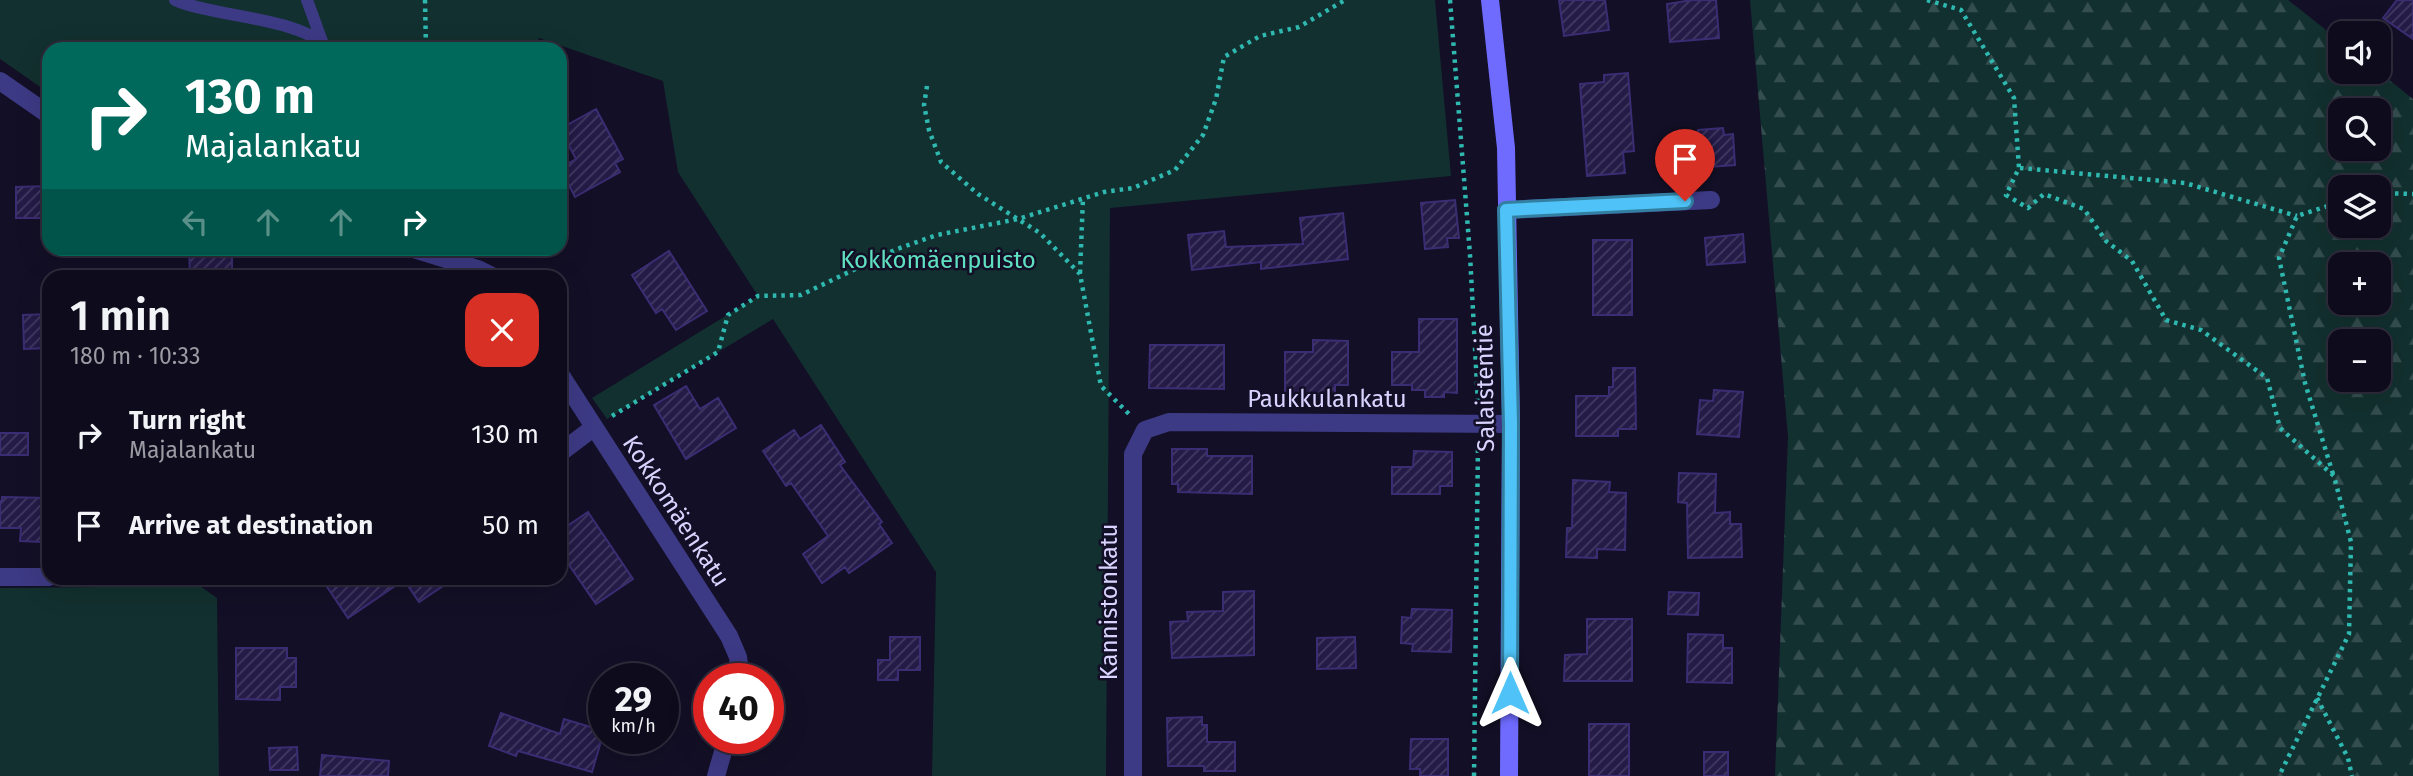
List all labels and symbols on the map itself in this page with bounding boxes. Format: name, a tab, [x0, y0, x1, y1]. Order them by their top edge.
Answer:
pin	[1655, 129, 1715, 201]
park label: Kokkomäenpuisto	[840, 246, 1036, 274]
street label: Salaistentie	[1470, 324, 1500, 452]
street label: Paukkulankatu	[1247, 385, 1407, 413]
street label: Kokkomäenkatu	[617, 430, 735, 592]
street label: Kannistonkatu	[1095, 523, 1123, 681]
position arrow	[1473, 656, 1547, 730]
speed limit sign: 40	[693, 663, 784, 754]

